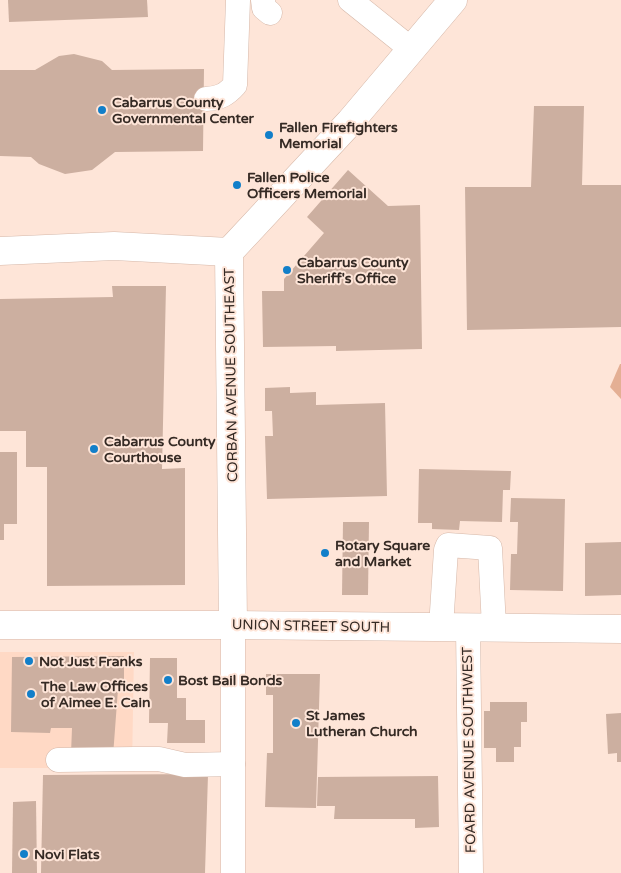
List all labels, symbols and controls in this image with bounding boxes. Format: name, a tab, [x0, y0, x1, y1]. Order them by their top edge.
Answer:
place label: Cabarrus County Governmental Center	[112, 94, 255, 127]
marker: Cabarrus County Governmental Center	[96, 104, 108, 116]
place label: Fallen Firefighters Memorial	[279, 119, 398, 152]
marker: Fallen Firefighters Memorial	[263, 129, 275, 141]
place label: Fallen Police Officers Memorial	[247, 169, 367, 202]
marker: Fallen Police Officers Memorial	[231, 179, 243, 191]
place label: Cabarrus County Sheriff's Office	[297, 254, 409, 287]
marker: Cabarrus County Sheriff's Office	[281, 264, 293, 276]
street label: CORBAN AVENUE SOUTHEAST	[221, 267, 241, 482]
place label: Cabarrus County Courthouse	[104, 433, 216, 466]
marker: Cabarrus County Courthouse	[88, 443, 100, 455]
place label: Rotary Square and Market	[335, 537, 430, 570]
marker: Rotary Square and Market	[319, 547, 331, 559]
street label: UNION STREET SOUTH	[232, 616, 390, 636]
street label: FOARD AVENUE SOUTHWEST	[459, 646, 479, 853]
place label: Not Just Franks	[39, 653, 143, 670]
marker: Not Just Franks	[23, 655, 35, 667]
place label: Bost Bail Bonds	[178, 672, 282, 689]
marker: Bost Bail Bonds	[162, 674, 174, 686]
place label: The Law Offices of Aimee E. Cain	[40, 678, 150, 711]
marker: The Law Offices of Aimee E. Cain	[25, 688, 37, 700]
place label: St James Lutheran Church	[306, 707, 418, 740]
marker: St James Lutheran Church	[290, 717, 302, 729]
place label: Novi Flats	[34, 846, 100, 863]
marker: Novi Flats	[18, 848, 30, 860]

